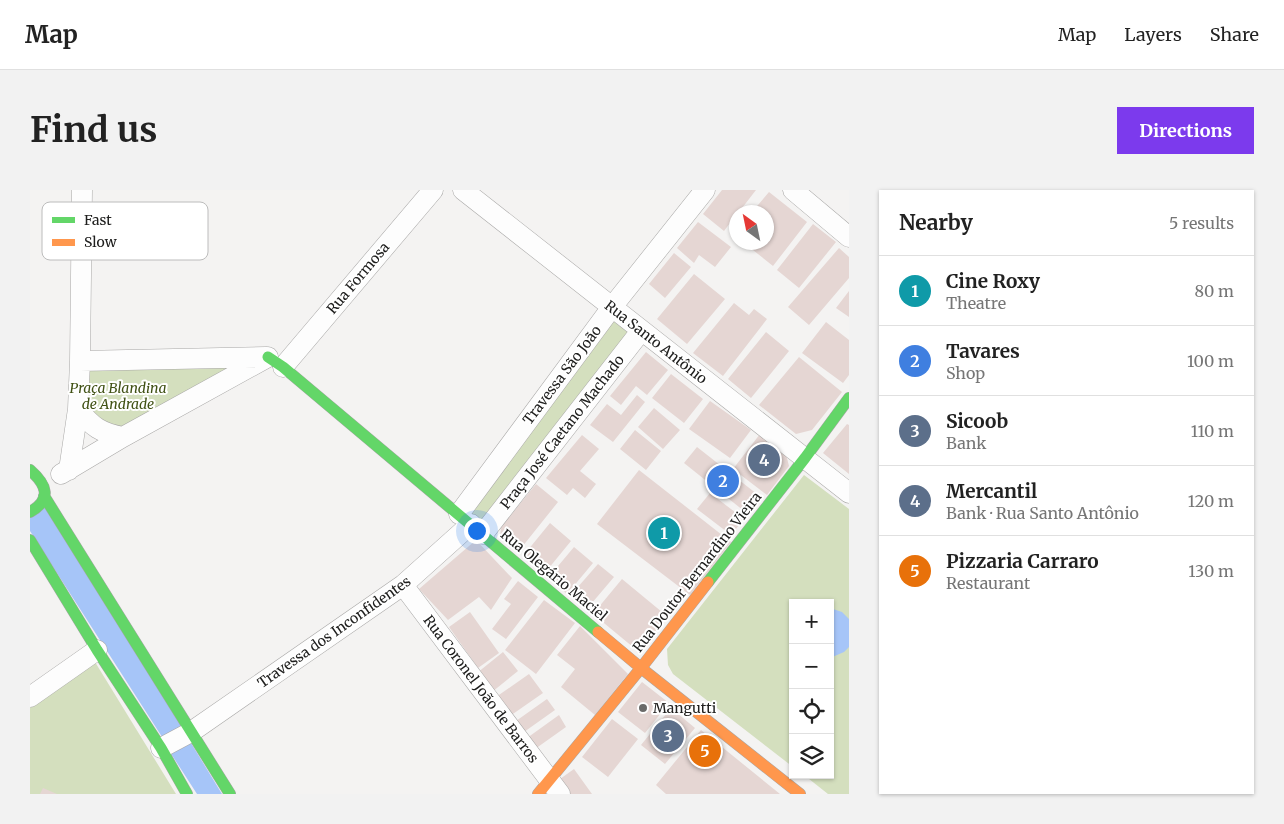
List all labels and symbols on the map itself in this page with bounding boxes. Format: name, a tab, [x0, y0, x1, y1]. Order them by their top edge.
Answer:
legend	[42, 202, 208, 260]
north arrow	[729, 205, 774, 250]
text: Fast	[84, 211, 112, 229]
text: Slow	[84, 233, 117, 251]
street label: Rua Formosa	[323, 238, 394, 318]
street label: Rua Santo Antônio	[601, 296, 711, 388]
street label: Travessa São João	[519, 322, 605, 428]
street label: Praça José Caetano Machado	[496, 351, 628, 513]
park label: Praça Blandina de Andrade	[70, 379, 166, 413]
pin: 4	[748, 441, 780, 479]
pin: 2	[707, 462, 739, 500]
street label: Rua Doutor Bernardino Vieira	[629, 488, 766, 656]
pin: 1	[648, 514, 680, 552]
your location	[464, 518, 490, 544]
street label: Rua Olegário Maciel	[497, 525, 611, 625]
street label: Travessa dos Inconfidentes	[254, 572, 414, 692]
street label: Rua Coronel João de Barros	[420, 612, 543, 767]
place label: Mangutti	[653, 699, 717, 717]
marker: Mangutti	[637, 702, 649, 714]
pin: 3	[652, 717, 684, 755]
pin: 5	[689, 732, 721, 770]

